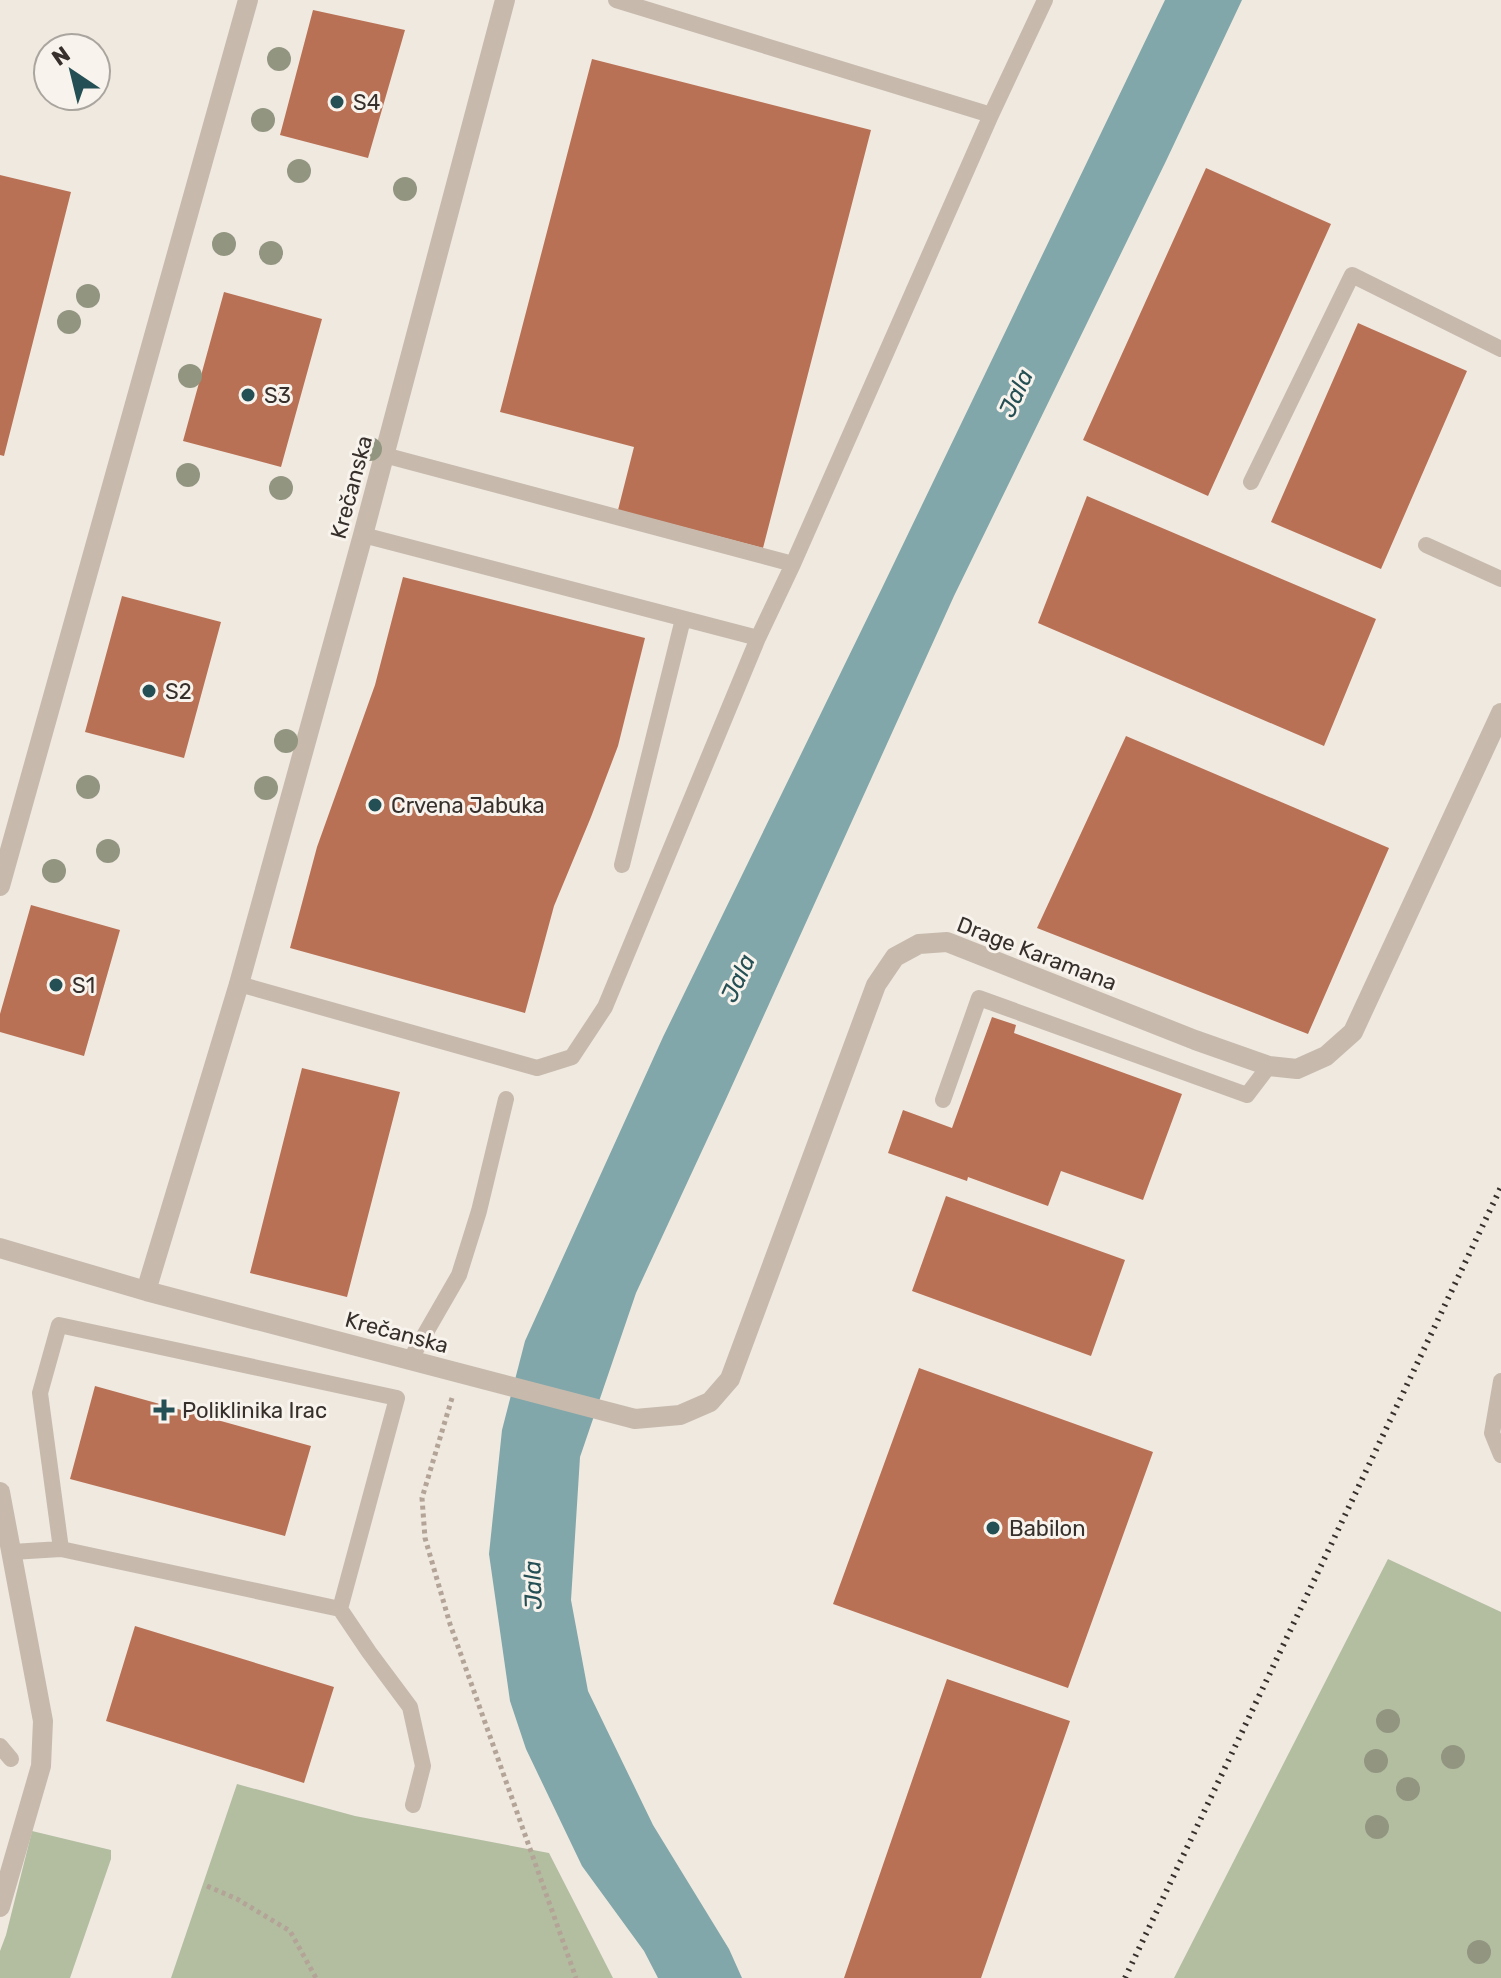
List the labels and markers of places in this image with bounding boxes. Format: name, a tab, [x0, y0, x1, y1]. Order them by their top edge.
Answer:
place label: S4	[353, 89, 380, 116]
marker: S4	[328, 93, 346, 111]
place label: S3	[264, 382, 291, 409]
marker: S3	[239, 386, 257, 404]
place label: S2	[165, 678, 192, 705]
marker: S2	[140, 682, 158, 700]
place label: Crvena Jabuka	[391, 792, 545, 819]
marker: Crvena Jabuka	[366, 796, 384, 814]
place label: S1	[72, 972, 95, 999]
marker: S1	[47, 976, 65, 994]
place label: Poliklinika Irac	[182, 1397, 327, 1424]
marker: Poliklinika Irac	[153, 1399, 175, 1421]
place label: Babilon	[1009, 1515, 1086, 1542]
marker: Babilon	[984, 1519, 1002, 1537]

